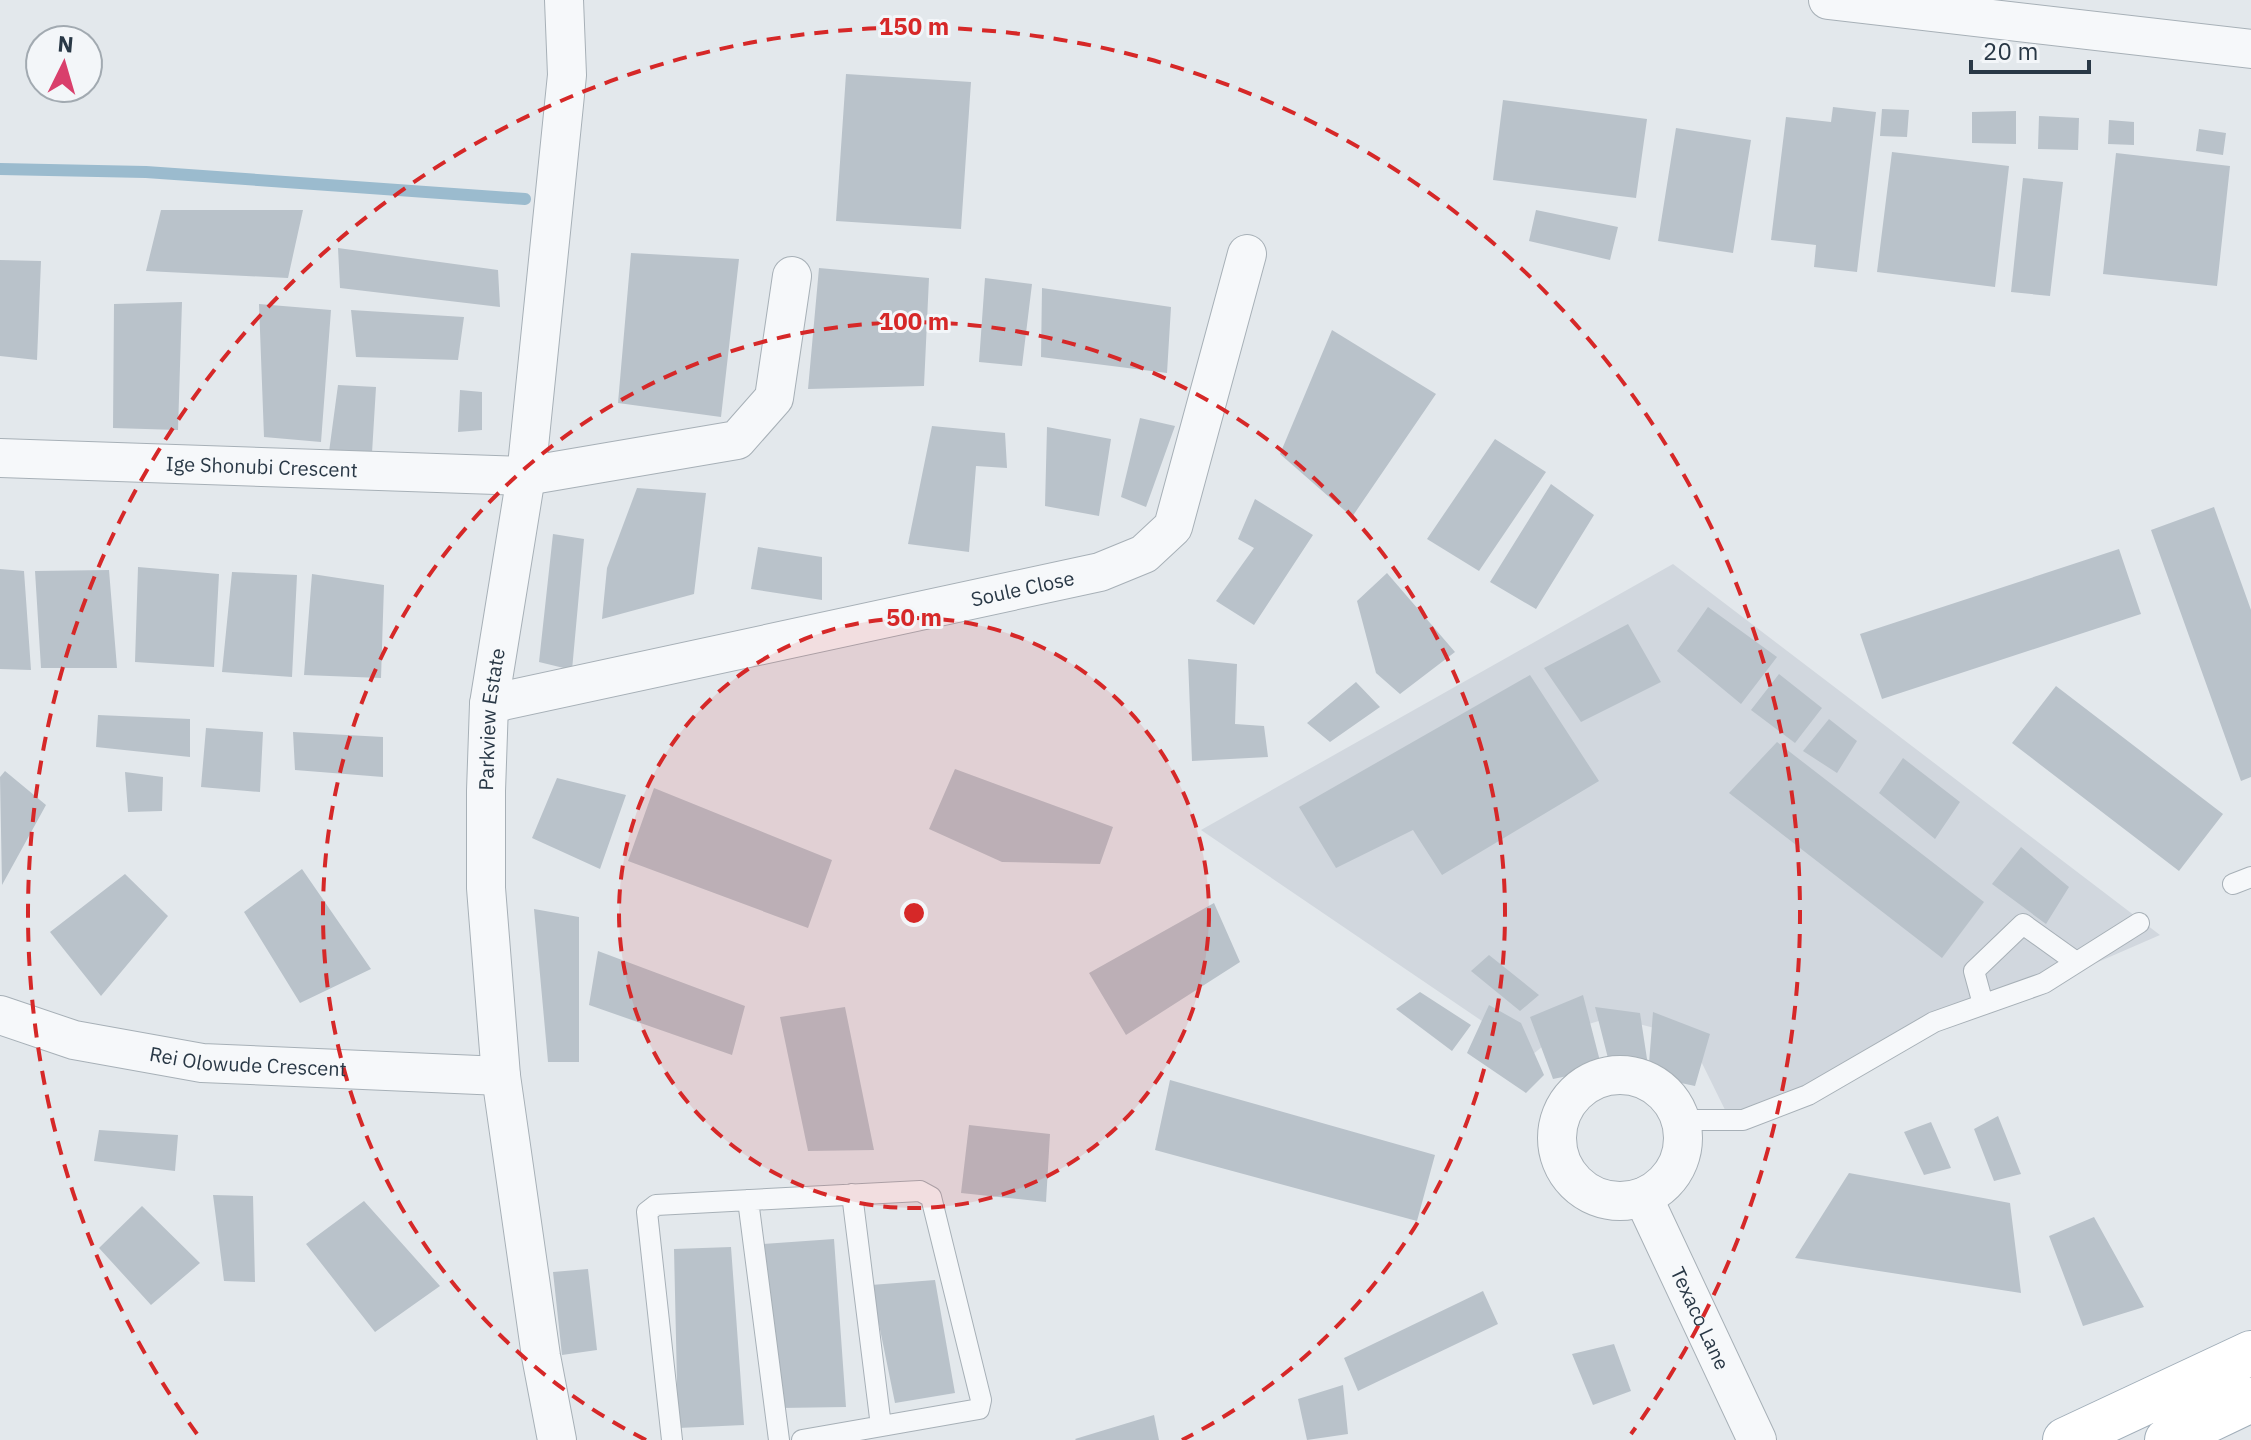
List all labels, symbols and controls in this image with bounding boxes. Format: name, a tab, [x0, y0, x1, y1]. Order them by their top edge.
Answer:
text: 150 m	[879, 10, 949, 42]
north arrow	[24, 24, 104, 104]
scale bar	[1971, 24, 2089, 74]
text: N	[57, 28, 75, 59]
text: 20 m	[1983, 35, 2038, 67]
text: 100 m	[879, 305, 949, 337]
street label: Ige Shonubi Crescent	[165, 450, 358, 483]
street label: Soule Close	[968, 564, 1077, 613]
text: 50 m	[886, 601, 942, 633]
street label: Parkview Estate	[472, 646, 511, 791]
centre of rings	[900, 899, 928, 927]
street label: Rei Olowude Crescent	[147, 1040, 347, 1082]
street label: Texaco Lane	[1665, 1262, 1736, 1374]

